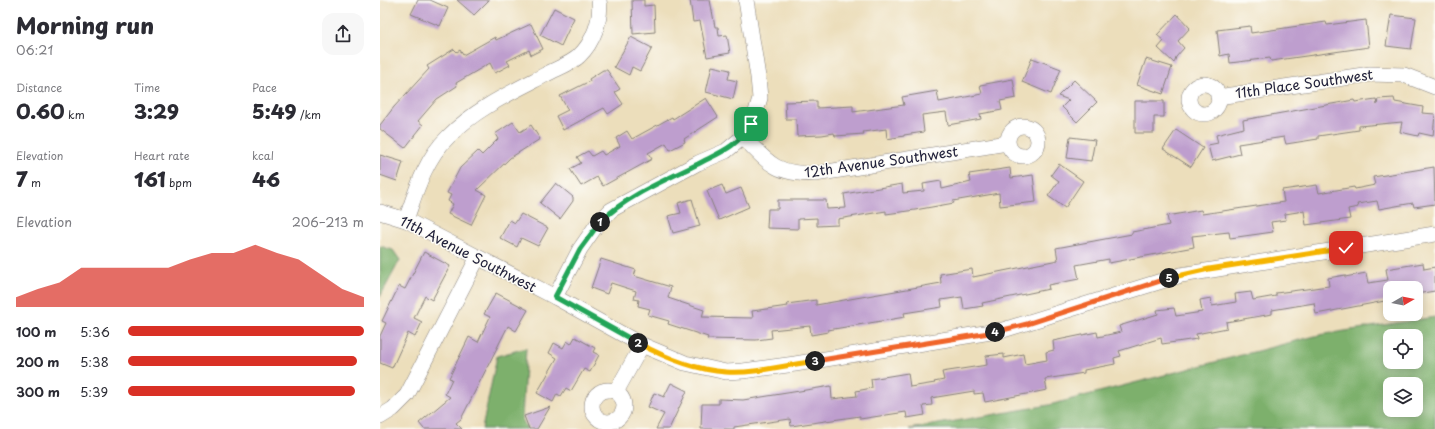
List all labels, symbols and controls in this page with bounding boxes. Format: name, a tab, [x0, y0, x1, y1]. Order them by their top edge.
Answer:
text: Morning run	[16, 8, 154, 41]
button: share	[322, 13, 364, 55]
text: 06:21	[16, 40, 53, 59]
street label: 11th Place Southwest	[1234, 63, 1375, 104]
text: Distance	[16, 79, 62, 96]
text: Time	[134, 79, 160, 96]
text: Pace	[252, 79, 277, 96]
text: 0.60	[16, 96, 65, 126]
text: 3:29	[134, 96, 179, 126]
text: 5:49	[252, 96, 296, 126]
text: km	[65, 106, 85, 123]
text: /km	[296, 106, 321, 123]
pin	[734, 107, 768, 141]
icon: arrive	[740, 113, 762, 135]
street label: 12th Avenue Southwest	[803, 140, 960, 183]
text: Elevation	[16, 147, 63, 164]
text: Heart rate	[134, 147, 190, 164]
text: kcal	[252, 147, 274, 164]
text: 7	[16, 164, 28, 194]
text: 161	[134, 164, 166, 194]
text: 46	[252, 164, 280, 194]
text: m	[28, 174, 41, 191]
text: bpm	[166, 174, 192, 191]
street label: 11th Avenue Southwest	[396, 210, 541, 297]
text: Elevation	[16, 212, 72, 231]
text: 206–213 m	[292, 212, 364, 231]
pin: 1	[590, 212, 610, 232]
text: 1	[597, 213, 603, 230]
pin	[1329, 231, 1363, 265]
icon: check	[1335, 237, 1357, 259]
pin: 5	[1159, 268, 1179, 288]
text: 5	[1165, 269, 1173, 286]
north arrow	[1383, 281, 1423, 321]
map controls	[1383, 281, 1423, 417]
text: 100 m	[16, 322, 57, 341]
text: 5:36	[80, 322, 110, 341]
pin: 4	[985, 322, 1005, 342]
text: 4	[991, 323, 999, 340]
button: locate	[1383, 329, 1423, 369]
pin: 2	[628, 333, 648, 353]
text: 2	[634, 334, 642, 351]
pin: 3	[805, 351, 825, 371]
text: 200 m	[16, 352, 60, 371]
text: 5:38	[80, 352, 109, 371]
text: 3	[811, 352, 819, 369]
button: layers	[1383, 377, 1423, 417]
text: 300 m	[16, 382, 60, 401]
text: 5:39	[80, 382, 108, 401]

